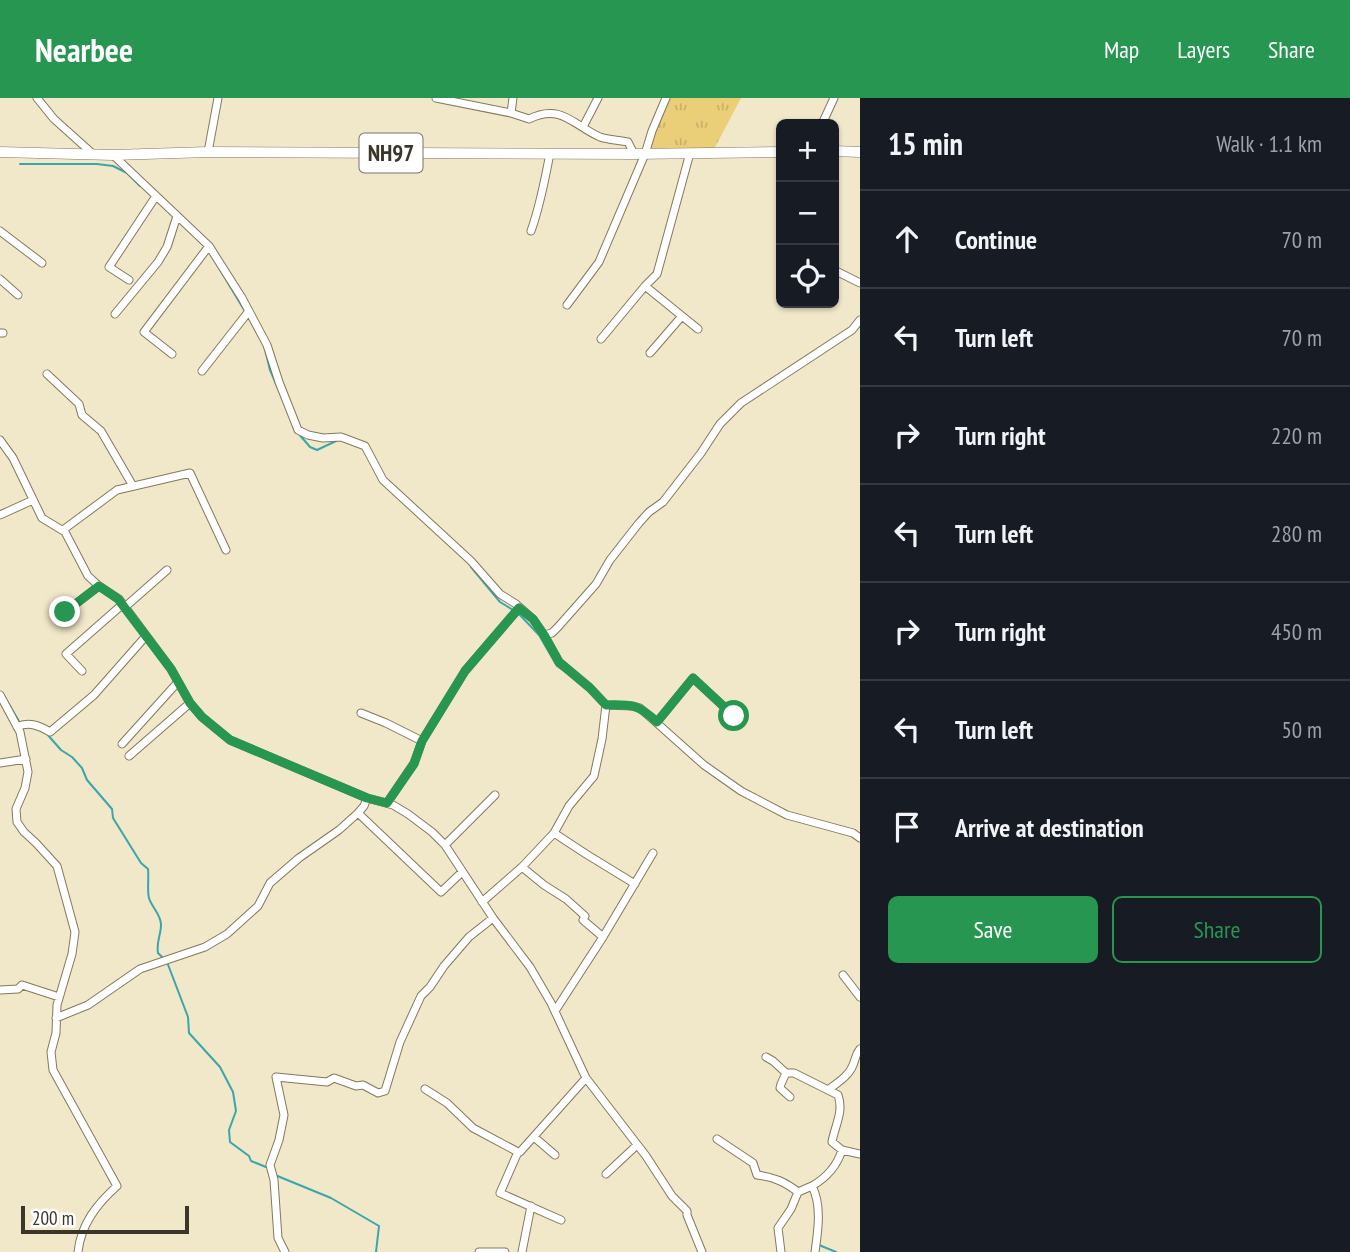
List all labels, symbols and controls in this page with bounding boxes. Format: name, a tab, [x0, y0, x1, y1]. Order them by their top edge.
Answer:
text: Nearbee	[35, 28, 133, 71]
text: Map	[1104, 34, 1139, 65]
text: Layers	[1177, 34, 1230, 65]
text: Share	[1268, 34, 1315, 65]
map controls	[776, 119, 839, 308]
button: +	[776, 119, 839, 182]
text: 15 min	[888, 124, 963, 163]
text: Walk · 1.1 km	[1216, 129, 1322, 158]
road number: NH97	[360, 134, 422, 172]
button: −	[776, 182, 839, 245]
icon: ahead	[888, 220, 926, 258]
text: Continue	[955, 223, 1037, 256]
text: 70 m	[1281, 225, 1322, 254]
button: locate	[776, 245, 839, 308]
icon: left	[888, 318, 926, 356]
text: Turn left	[955, 321, 1033, 354]
text: 70 m	[1281, 323, 1322, 352]
icon: right	[888, 416, 926, 454]
text: Turn right	[955, 419, 1046, 452]
text: 220 m	[1271, 421, 1322, 450]
icon: left	[888, 514, 926, 552]
text: Turn left	[955, 517, 1033, 550]
text: 280 m	[1271, 519, 1322, 548]
route end	[49, 596, 80, 627]
icon: right	[888, 612, 926, 650]
text: Turn right	[955, 615, 1046, 648]
text: 450 m	[1271, 617, 1322, 646]
route start	[718, 700, 749, 731]
icon: left	[888, 710, 926, 748]
text: Turn left	[955, 713, 1033, 746]
text: 50 m	[1281, 715, 1322, 744]
icon: arrive	[888, 808, 926, 846]
text: Arrive at destination	[955, 811, 1144, 844]
button: Save	[888, 896, 1098, 963]
button: Share	[1112, 896, 1322, 963]
scale bar	[21, 1203, 189, 1235]
text: 200 m	[32, 1206, 74, 1230]

